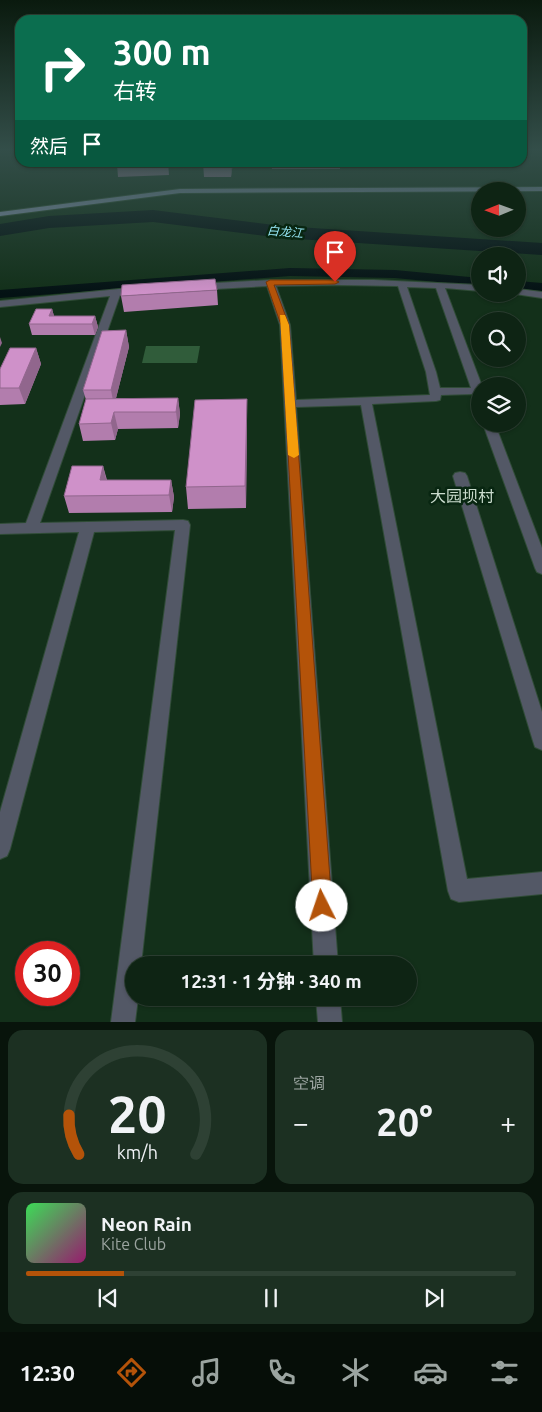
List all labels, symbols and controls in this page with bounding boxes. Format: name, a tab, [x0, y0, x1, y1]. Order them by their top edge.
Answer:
text: 300 m	[113, 32, 211, 72]
icon: right	[30, 35, 95, 100]
text: 右转	[113, 78, 157, 103]
icon: arrive	[78, 130, 106, 158]
text: 然后	[30, 135, 68, 157]
north arrow	[471, 182, 526, 238]
map controls	[471, 182, 526, 432]
water label: 白龙江	[267, 223, 306, 240]
pin	[314, 231, 356, 282]
icon: arrive	[321, 238, 349, 266]
button: sound	[471, 247, 526, 302]
button: search	[471, 312, 526, 367]
button: layers	[471, 377, 526, 432]
district label: 大园坝村	[430, 487, 494, 505]
position arrow	[295, 879, 347, 931]
speed limit sign: 30	[15, 941, 80, 1006]
text: 12:31 · 1 分钟 · 340 m	[180, 970, 362, 992]
text: 空调	[293, 1074, 325, 1092]
text: 20	[108, 1085, 167, 1143]
text: 20°	[376, 1101, 433, 1143]
text: −	[293, 1107, 309, 1138]
text: +	[500, 1107, 516, 1138]
text: km/h	[117, 1142, 158, 1162]
text: Neon Rain	[101, 1213, 192, 1235]
text: Kite Club	[101, 1235, 166, 1253]
icon: previous	[94, 1284, 122, 1312]
icon: pause	[257, 1284, 285, 1312]
icon: next	[420, 1284, 448, 1312]
icon: directions	[114, 1355, 149, 1390]
icon: music	[189, 1355, 224, 1390]
icon: phone	[264, 1355, 299, 1390]
icon: climate	[338, 1355, 373, 1390]
icon: car	[413, 1355, 448, 1390]
icon: filters	[487, 1355, 522, 1390]
text: 12:30	[20, 1360, 75, 1385]

